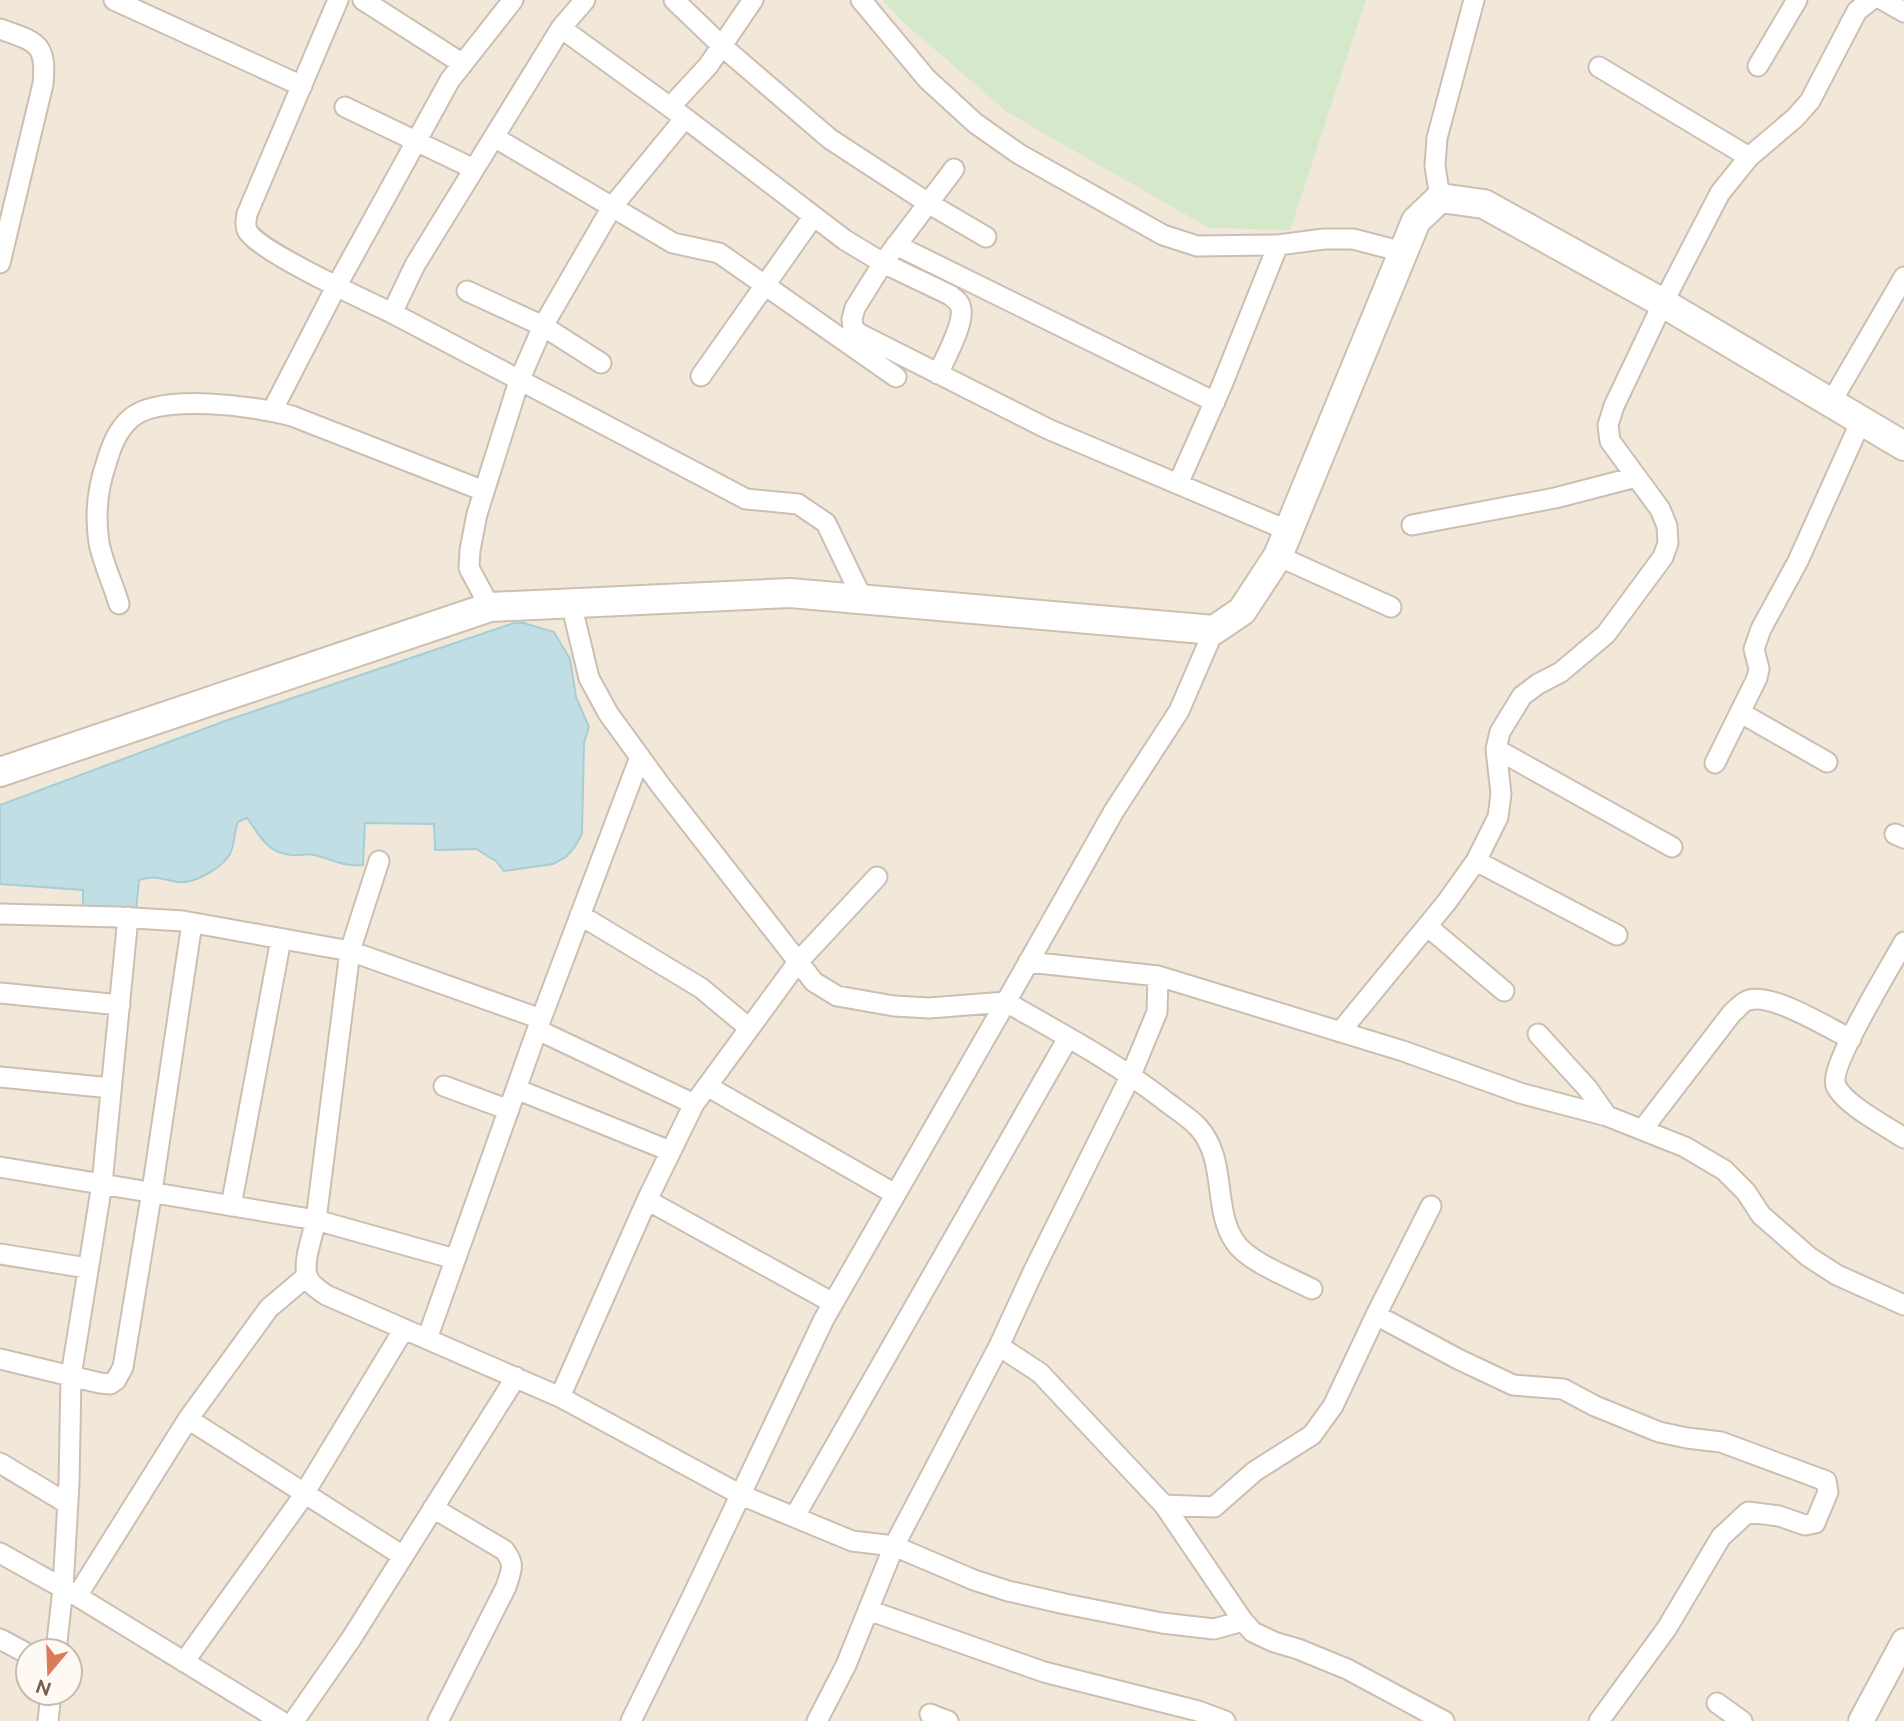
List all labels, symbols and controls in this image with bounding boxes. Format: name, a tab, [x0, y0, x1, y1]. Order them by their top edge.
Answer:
north arrow	[14, 1637, 84, 1707]
text: N	[33, 1675, 54, 1701]

